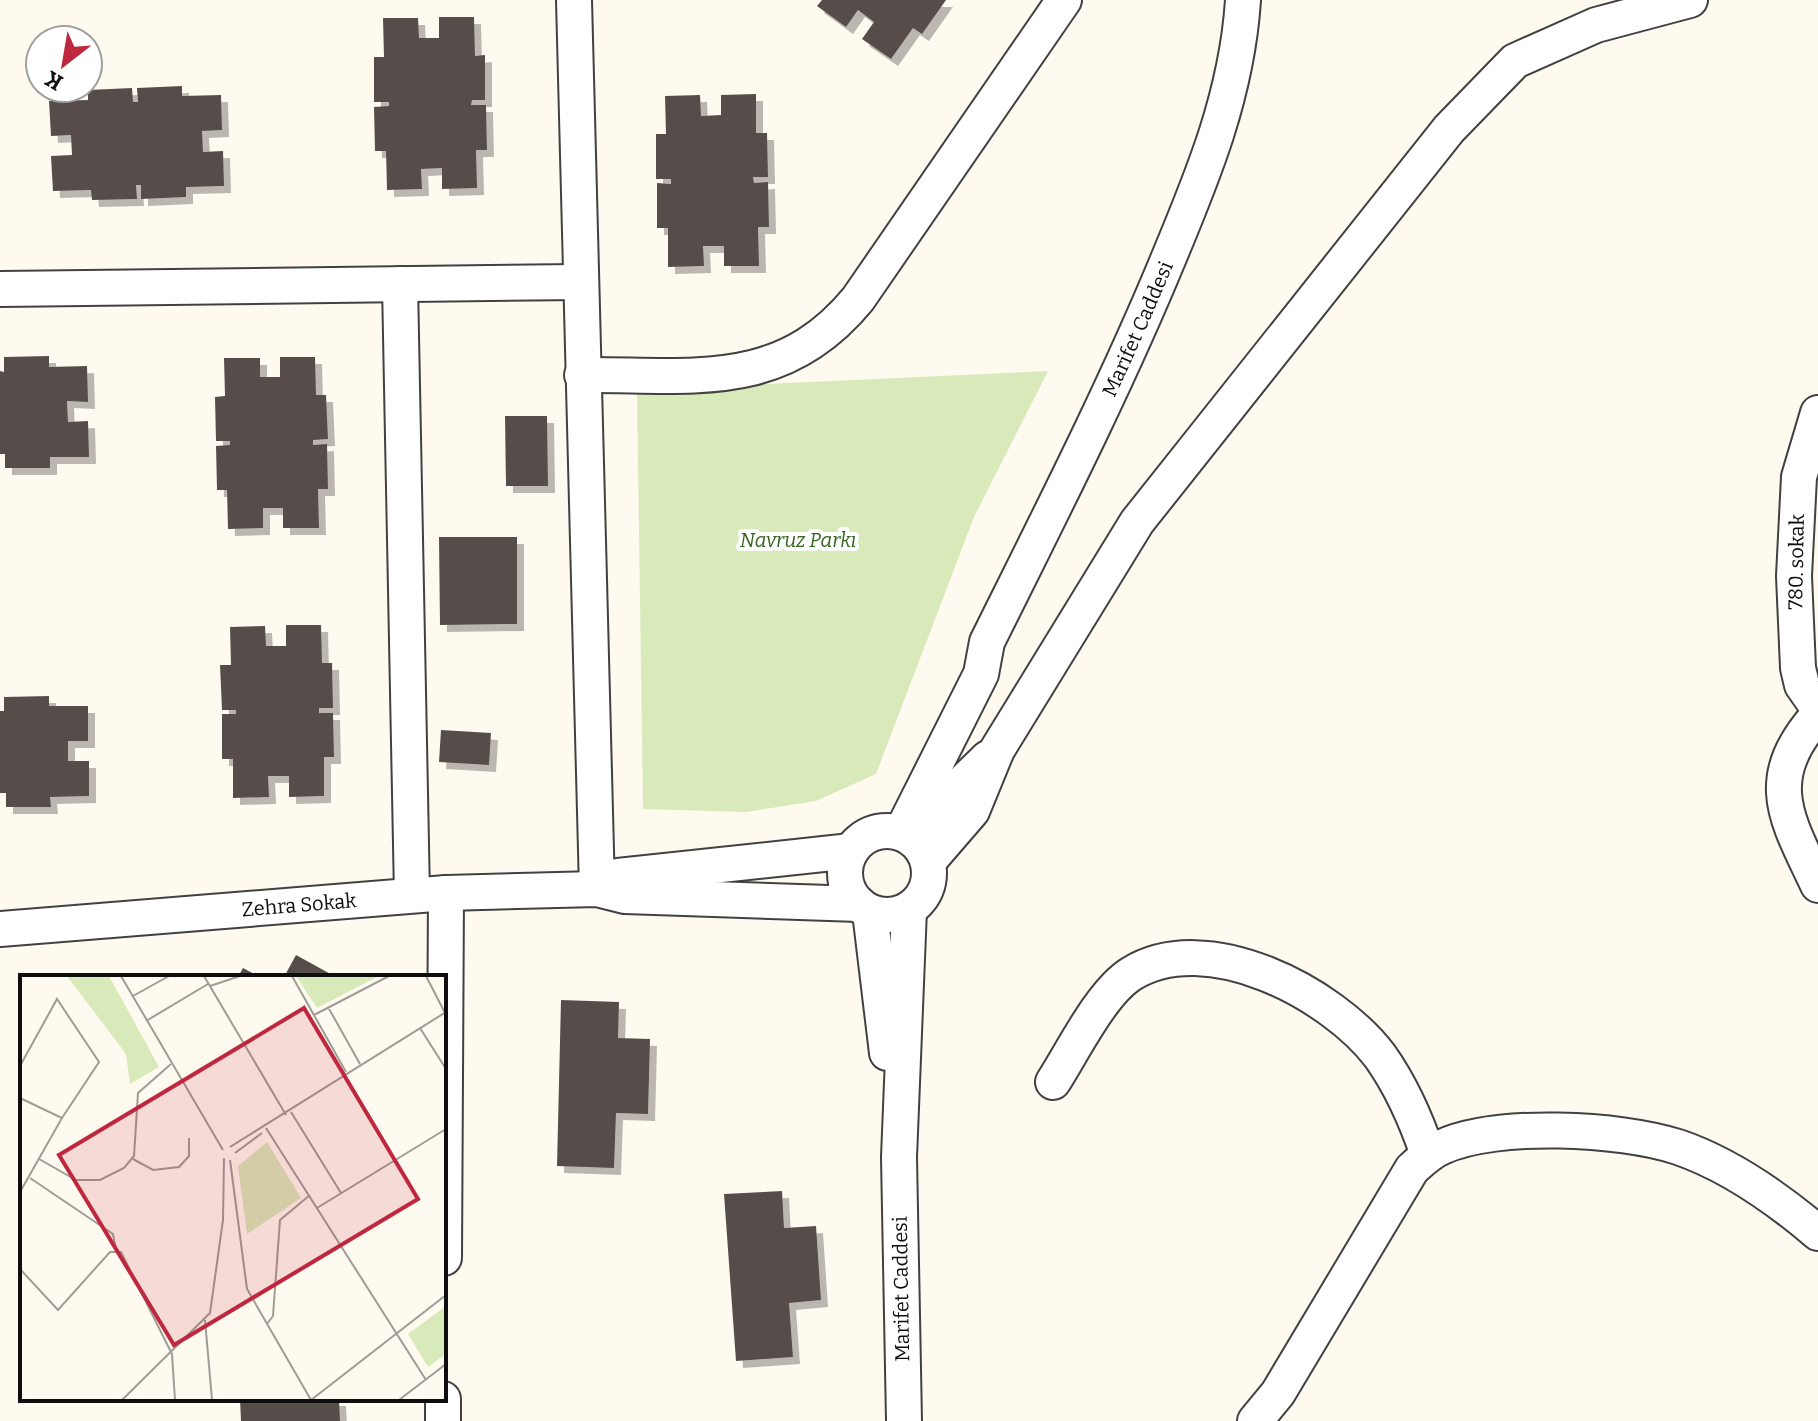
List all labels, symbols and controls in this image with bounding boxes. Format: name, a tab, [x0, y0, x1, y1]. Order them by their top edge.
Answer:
north arrow	[24, 24, 104, 104]
text: K	[40, 65, 68, 96]
street label: Marifet Caddesi	[1097, 258, 1178, 400]
street label: 780. sokak	[1783, 513, 1809, 610]
park label: Navruz Parkı	[740, 528, 856, 552]
street label: Zehra Sokak	[241, 888, 358, 921]
inset map	[20, 975, 446, 1401]
street label: Marifet Caddesi	[888, 1216, 914, 1362]

